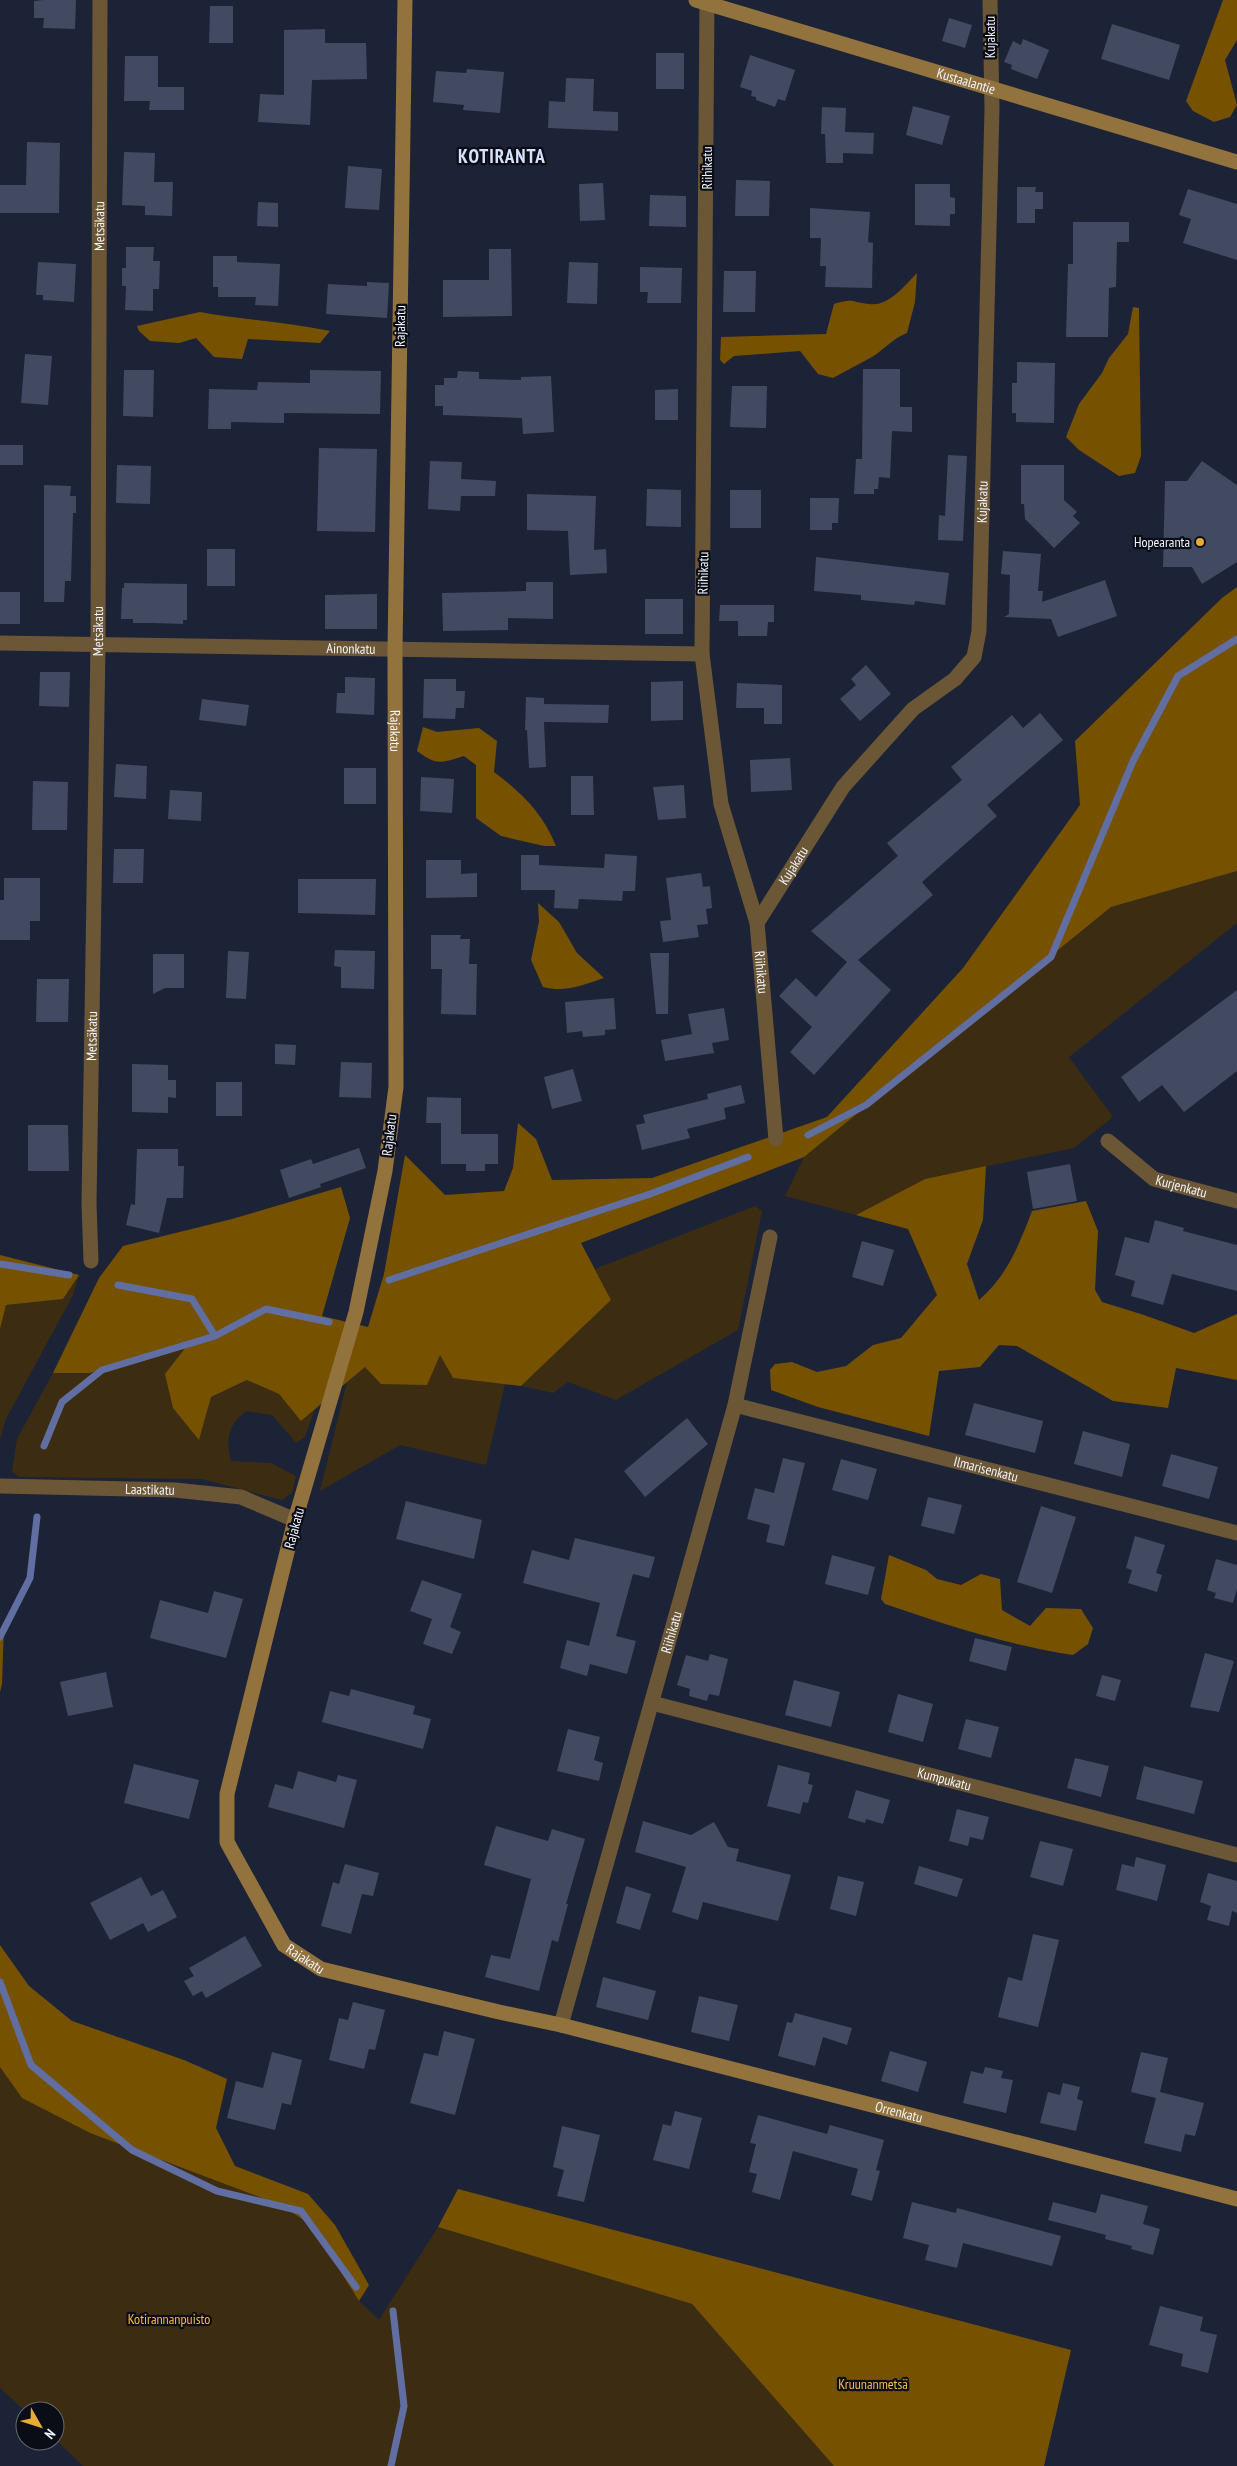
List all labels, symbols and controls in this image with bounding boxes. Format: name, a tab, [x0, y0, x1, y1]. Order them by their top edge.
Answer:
street label: Kujakatu	[981, 16, 999, 58]
street label: Kustaalantie	[935, 64, 998, 98]
district label: KOTIRANTA	[458, 144, 546, 168]
street label: Riihikatu	[698, 147, 716, 189]
street label: Metsäkatu	[90, 201, 108, 251]
street label: Rajakatu	[391, 305, 409, 347]
street label: Kujakatu	[973, 481, 992, 523]
place label: Hopearanta	[1134, 533, 1190, 551]
marker: Hopearanta	[1194, 536, 1206, 548]
street label: Riihikatu	[694, 551, 712, 595]
street label: Metsäkatu	[89, 606, 107, 656]
street label: Ainonkatu	[326, 639, 376, 658]
street label: Rajakatu	[386, 710, 404, 752]
street label: Kujakatu	[774, 843, 812, 888]
street label: Riihikatu	[750, 950, 772, 994]
street label: Metsäkatu	[82, 1011, 101, 1061]
street label: Rajakatu	[378, 1113, 400, 1157]
street label: Kurjenkatu	[1154, 1171, 1209, 1202]
street label: Ilmarisenkatu	[952, 1452, 1020, 1486]
street label: Laastikatu	[125, 1480, 175, 1499]
street label: Rajakatu	[280, 1505, 308, 1551]
street label: Riihikatu	[657, 1609, 686, 1655]
street label: Kumpukatu	[915, 1763, 973, 1795]
street label: Rajakatu	[283, 1940, 328, 1978]
street label: Orrenkatu	[873, 2097, 925, 2127]
park label: Kotirannanpuisto	[128, 2310, 210, 2328]
park label: Kruunanmetsä	[838, 2375, 908, 2393]
north arrow	[15, 2401, 65, 2451]
text: N	[41, 2426, 59, 2443]

